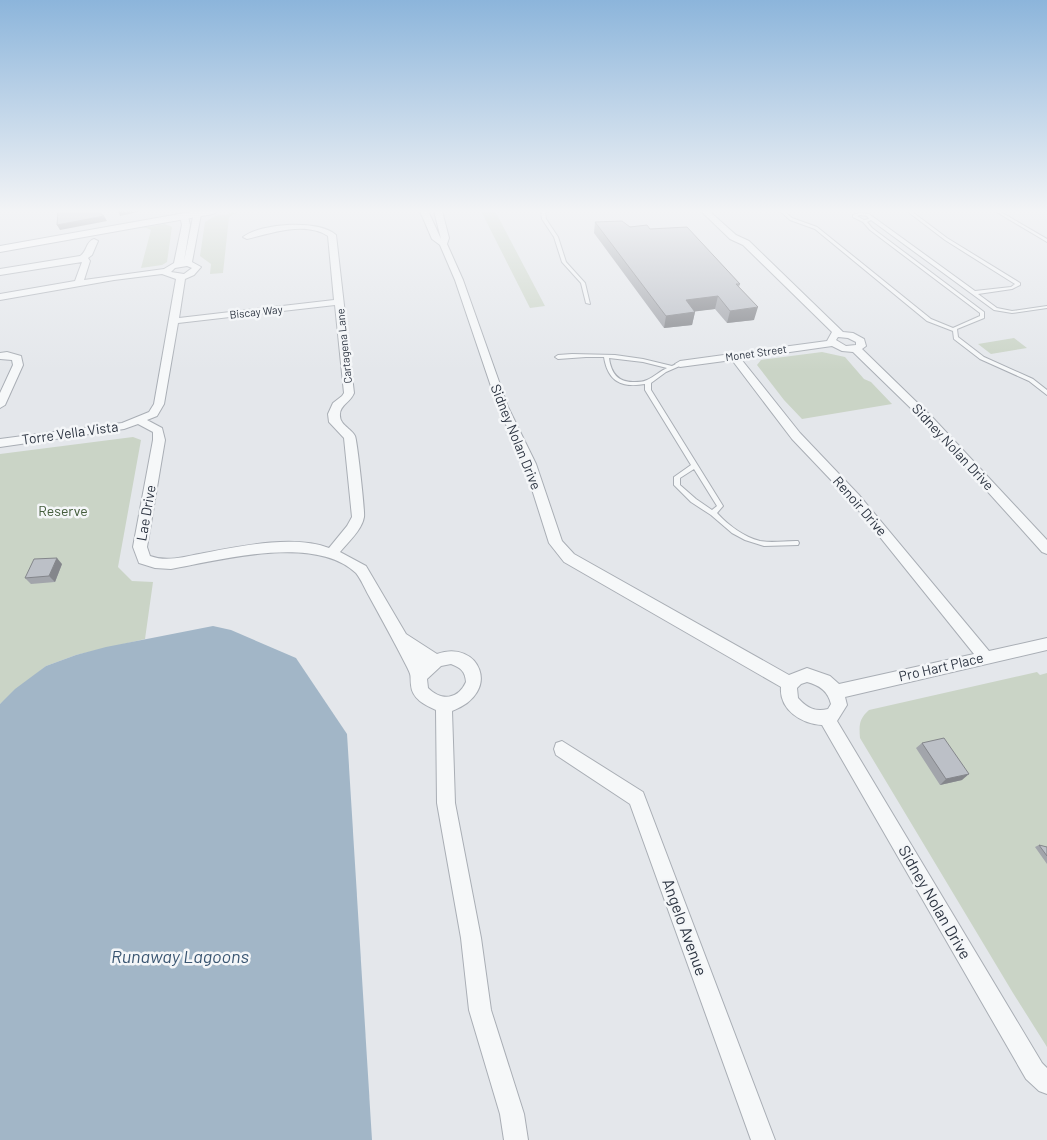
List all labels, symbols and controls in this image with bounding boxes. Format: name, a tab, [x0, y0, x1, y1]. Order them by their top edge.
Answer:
street label: Biscay Way	[229, 302, 283, 321]
street label: Cartagena Lane	[333, 308, 354, 384]
street label: Monet Street	[724, 342, 787, 363]
street label: Sidney Nolan Drive	[488, 382, 545, 492]
street label: Sidney Nolan Drive	[909, 400, 998, 494]
street label: Torre Vella Vista	[21, 417, 119, 448]
street label: Renoir Drive	[830, 472, 891, 539]
street label: Lae Drive	[132, 484, 159, 542]
park label: Reserve	[38, 502, 88, 519]
street label: Pro Hart Place	[897, 648, 985, 685]
street label: Sidney Nolan Drive	[895, 841, 976, 962]
street label: Angelo Avenue	[659, 876, 712, 978]
water label: Runaway Lagoons	[111, 945, 249, 967]

